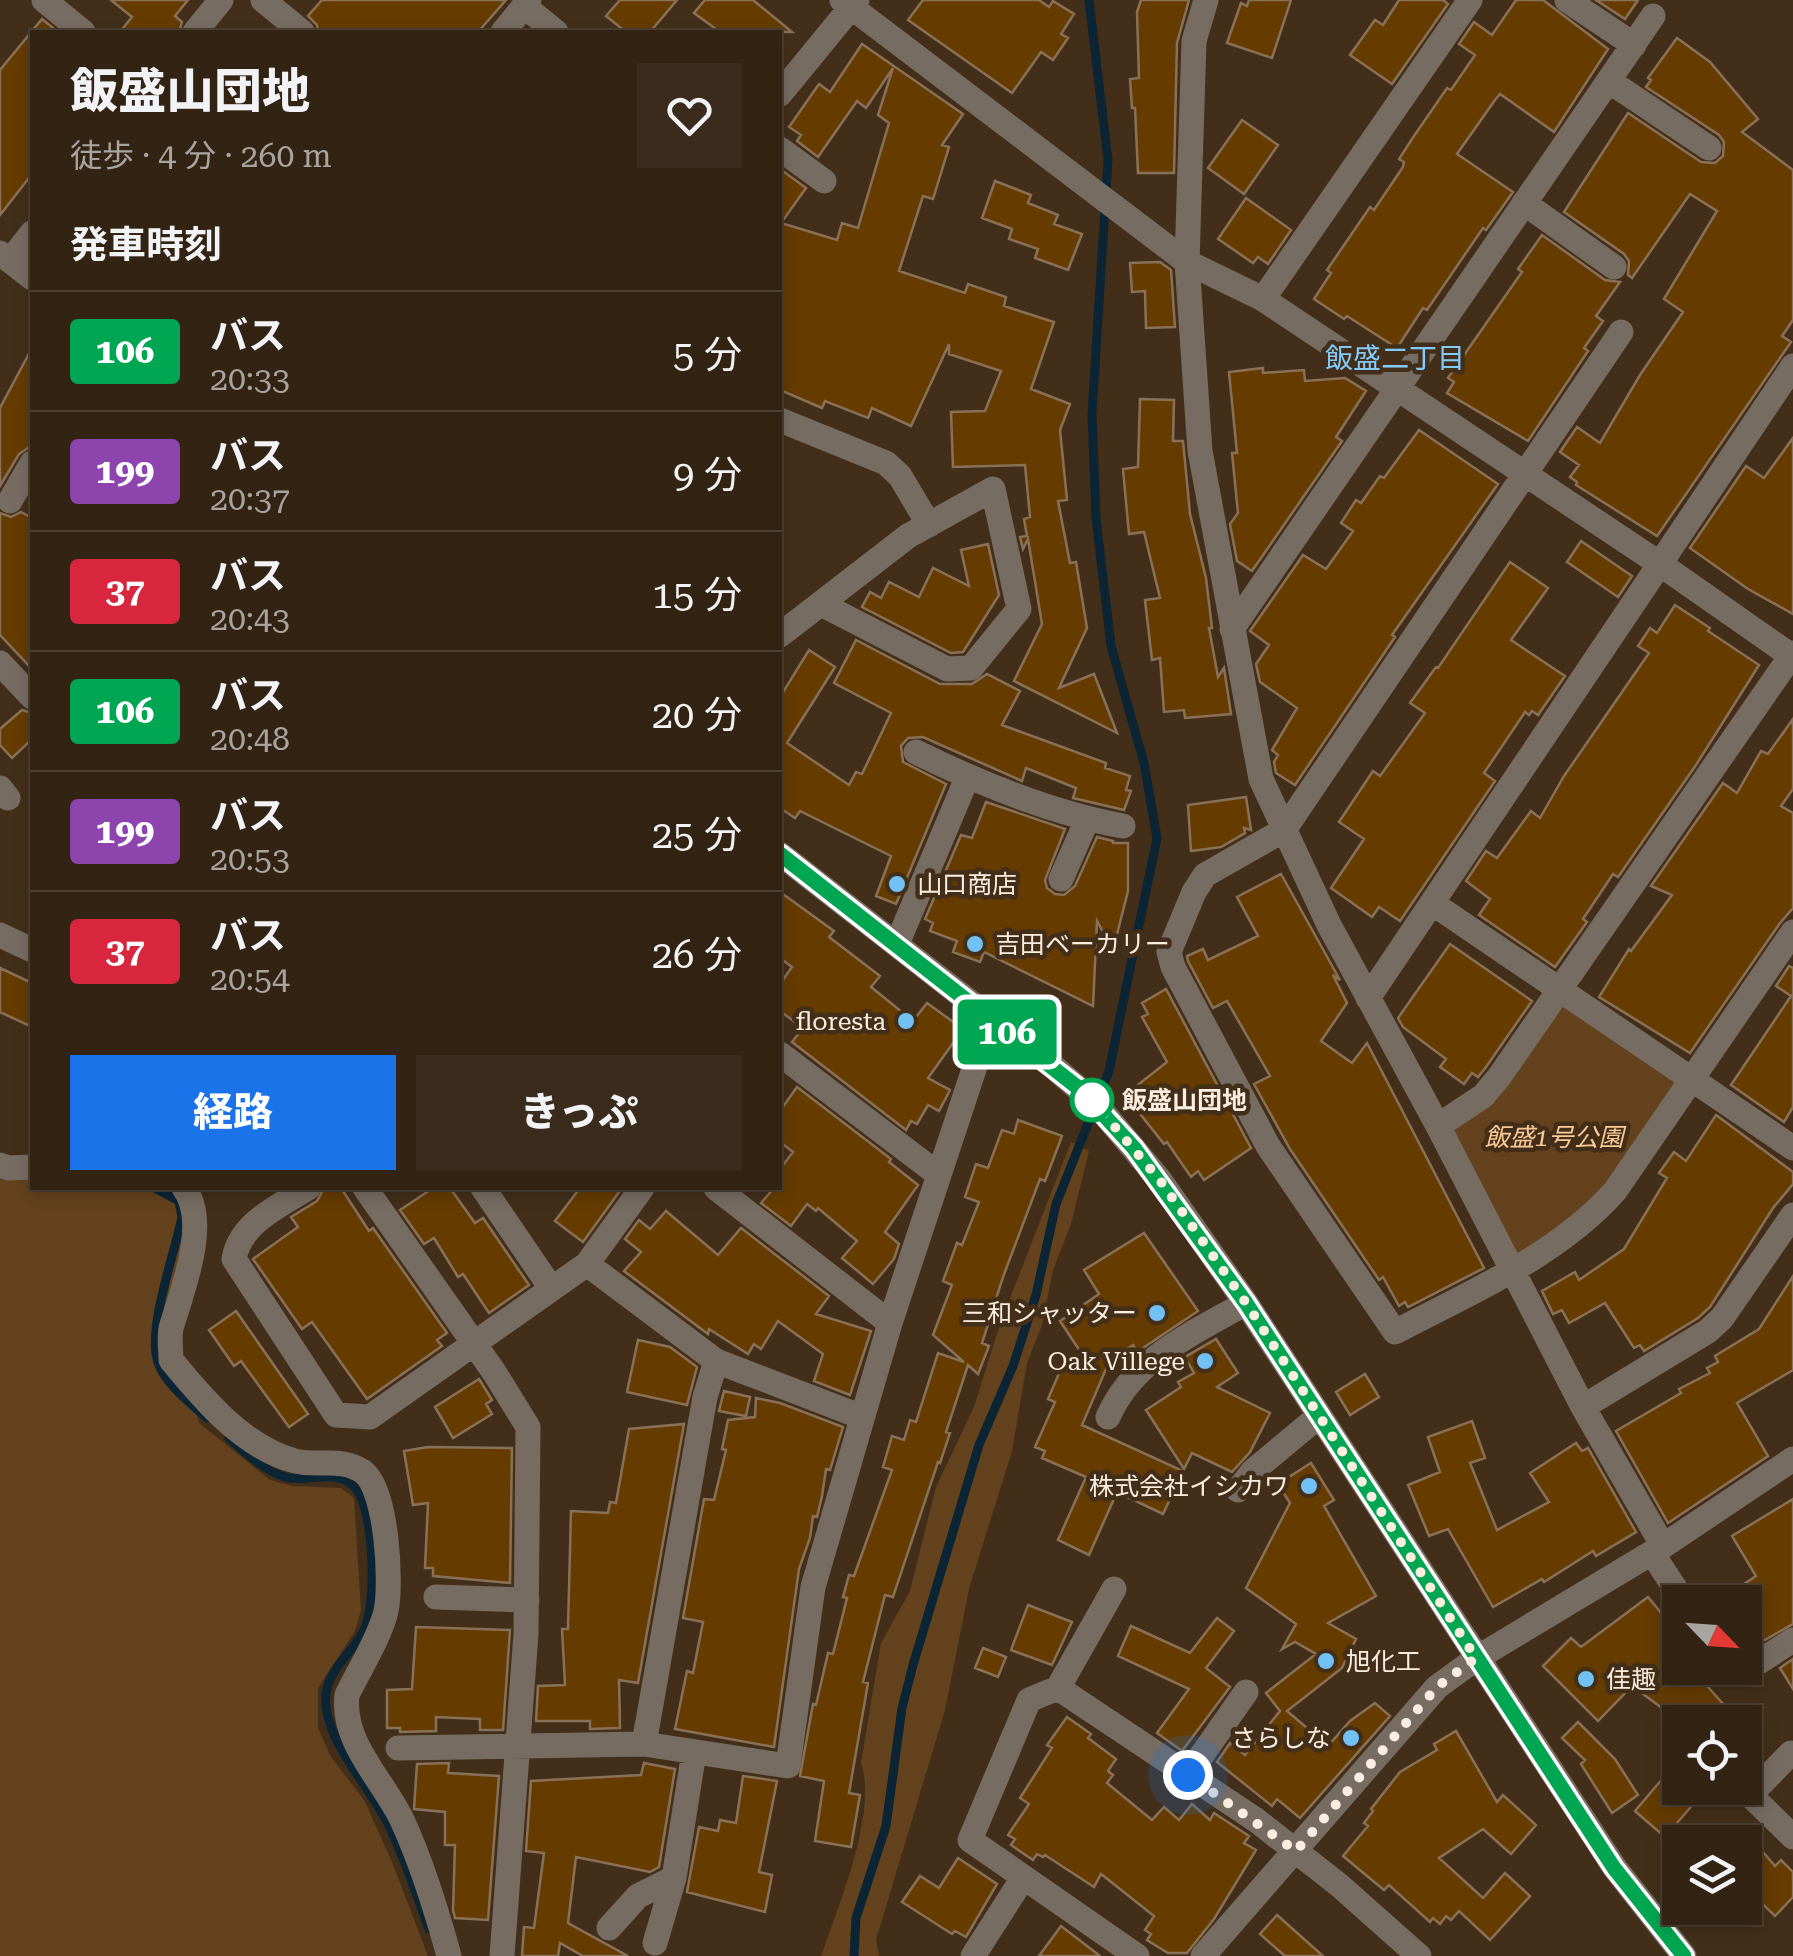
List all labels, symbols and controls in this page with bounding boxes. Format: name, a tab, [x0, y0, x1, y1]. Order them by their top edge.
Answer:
button: heart	[637, 63, 742, 168]
text: 飯盛山団地	[70, 64, 310, 120]
text: 徒歩 · 4 分 · 260 m	[70, 137, 332, 175]
text: 発車時刻	[70, 223, 222, 267]
text: バス	[210, 314, 286, 358]
text: 106	[96, 331, 154, 372]
text: 5 分	[673, 333, 742, 377]
district label: 飯盛二丁目	[1325, 342, 1465, 375]
text: 20:33	[210, 360, 290, 398]
text: バス	[210, 434, 286, 478]
text: 199	[96, 451, 154, 492]
text: 9 分	[673, 453, 742, 497]
text: 20:37	[210, 480, 290, 518]
text: バス	[210, 554, 286, 598]
text: 37	[105, 571, 145, 612]
text: 15 分	[652, 573, 742, 617]
text: 20:43	[210, 600, 290, 638]
text: バス	[210, 674, 286, 718]
text: 106	[96, 691, 154, 732]
text: 20 分	[652, 693, 742, 737]
text: 20:48	[210, 720, 290, 758]
text: バス	[210, 794, 286, 838]
text: 199	[96, 811, 154, 852]
text: 25 分	[652, 813, 742, 857]
text: 20:53	[210, 840, 290, 878]
place label: 山口商店	[917, 870, 1017, 899]
marker: 山口商店	[886, 873, 908, 895]
text: バス	[210, 914, 286, 958]
place label: 吉田ベーカリー	[995, 930, 1170, 959]
text: 37	[105, 931, 145, 972]
text: 26 分	[652, 933, 742, 977]
marker: 吉田ベーカリー	[964, 933, 986, 955]
text: 20:54	[210, 960, 290, 998]
line badge: 106	[950, 1000, 1064, 1064]
place label: floresta	[796, 1007, 886, 1036]
marker: floresta	[895, 1010, 917, 1032]
text: 106	[978, 1012, 1036, 1053]
button: 経路	[70, 1055, 396, 1170]
button: きっぷ	[416, 1055, 742, 1170]
marker: 飯盛山団地	[1071, 1079, 1113, 1121]
place label: 飯盛山団地	[1122, 1086, 1247, 1115]
park label: 飯盛1号公園	[1484, 1123, 1626, 1152]
place label: 三和シャッター	[962, 1299, 1137, 1328]
marker: 三和シャッター	[1146, 1302, 1168, 1324]
place label: Oak Villege	[1048, 1347, 1185, 1376]
marker: Oak Villege	[1194, 1350, 1216, 1372]
place label: 株式会社イシカワ	[1089, 1472, 1289, 1501]
marker: 株式会社イシカワ	[1298, 1475, 1320, 1497]
north arrow	[1662, 1585, 1762, 1685]
map controls	[1662, 1585, 1762, 1925]
place label: 旭化工	[1346, 1647, 1421, 1676]
marker: 旭化工	[1315, 1650, 1337, 1672]
place label: 佳趣	[1606, 1665, 1656, 1694]
marker: 佳趣	[1575, 1668, 1597, 1690]
button: locate	[1662, 1705, 1762, 1805]
place label: さらしな	[1231, 1724, 1331, 1753]
marker: さらしな	[1340, 1727, 1362, 1749]
your location	[1163, 1750, 1213, 1800]
button: layers	[1662, 1825, 1762, 1925]

